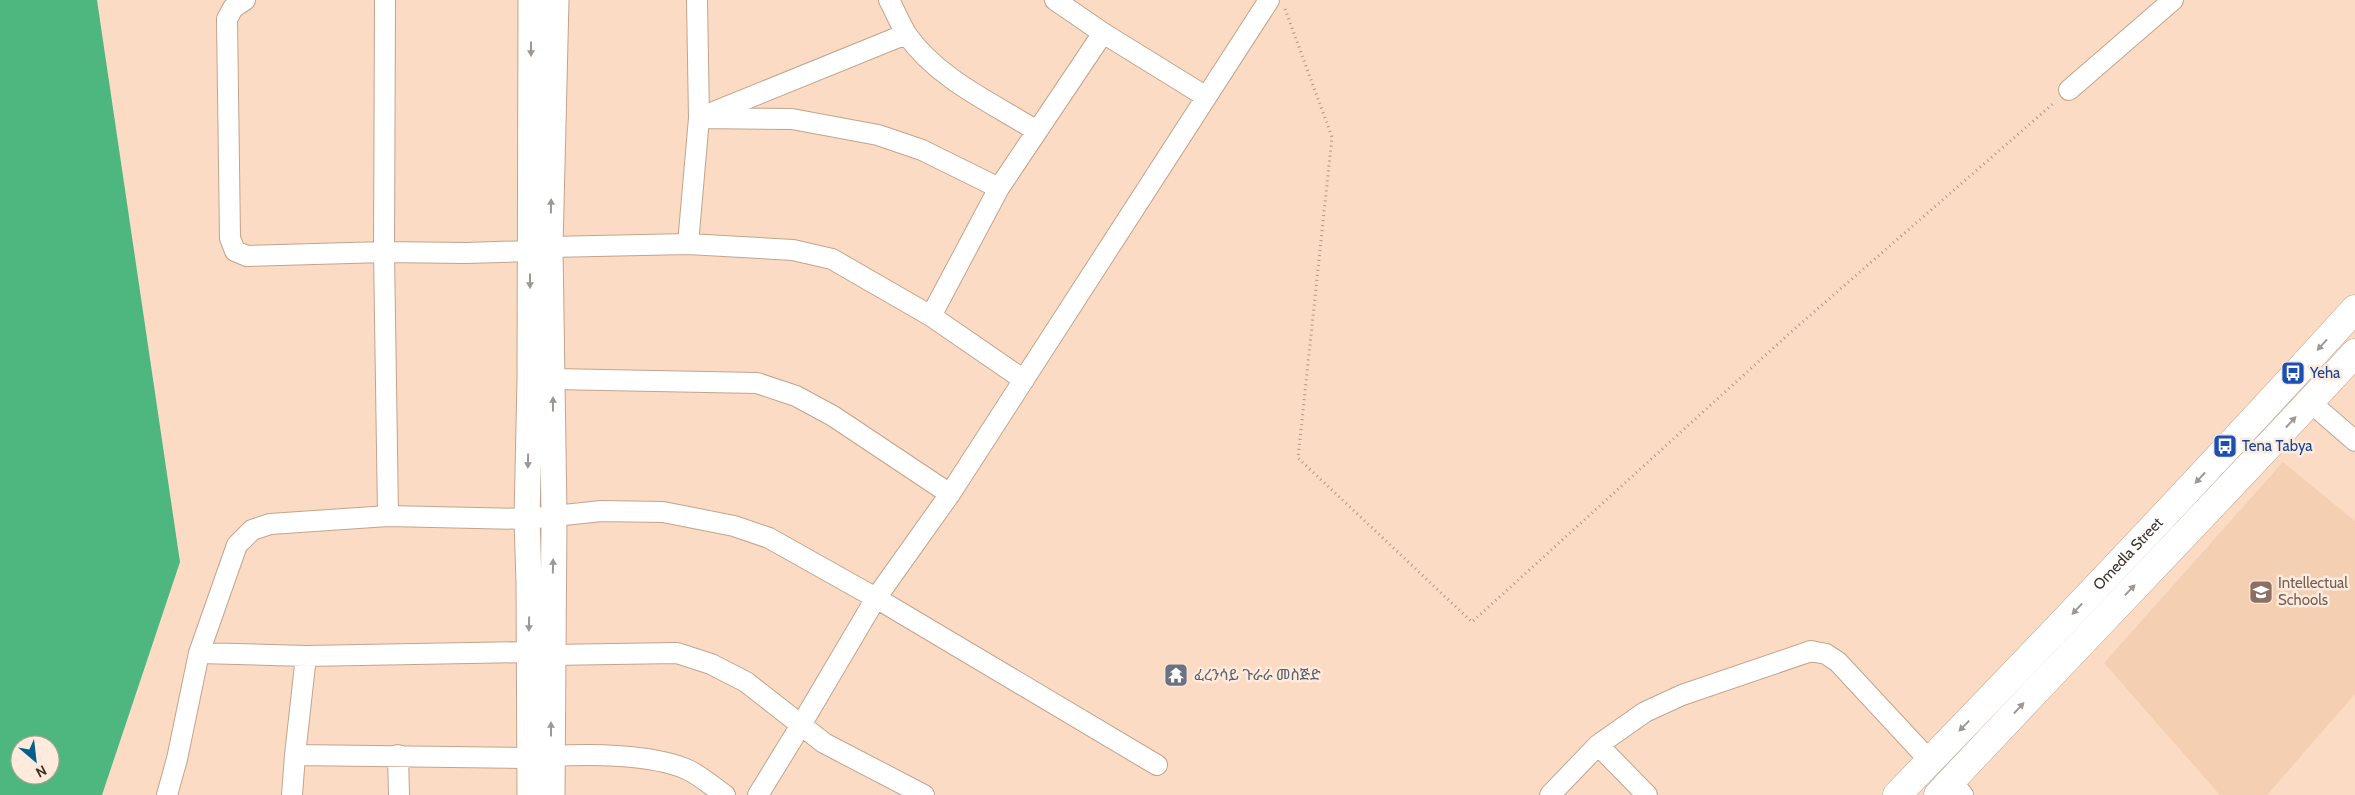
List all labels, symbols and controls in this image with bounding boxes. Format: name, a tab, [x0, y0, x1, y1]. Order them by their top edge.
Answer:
one-way arrow	[527, 41, 535, 57]
one-way arrow	[547, 198, 555, 214]
one-way arrow	[526, 273, 534, 289]
one-way arrow	[2316, 339, 2328, 351]
bus stop icon: Yeha	[2280, 360, 2306, 386]
place label: Yeha	[2309, 364, 2341, 382]
one-way arrow	[549, 396, 557, 412]
one-way arrow	[2285, 416, 2297, 428]
bus stop icon: Tena Tabya	[2212, 433, 2238, 459]
place label: Tena Tabya	[2242, 437, 2313, 455]
one-way arrow	[524, 453, 532, 469]
one-way arrow	[2194, 471, 2206, 483]
street label: Omedla Street	[2089, 514, 2167, 594]
one-way arrow	[549, 558, 557, 574]
place label: Intellectual Schools	[2278, 574, 2348, 609]
school or university icon: Intellectual Schools	[2248, 579, 2274, 605]
one-way arrow	[2124, 584, 2136, 596]
one-way arrow	[2071, 603, 2083, 615]
one-way arrow	[525, 616, 533, 632]
temple icon: ፈረንሳይ ጉራራ መስጅድ	[1163, 662, 1189, 688]
place label: ፈረንሳይ ጉራራ መስጅድ	[1194, 666, 1321, 684]
one-way arrow	[2013, 703, 2025, 715]
one-way arrow	[1958, 719, 1970, 731]
one-way arrow	[547, 721, 555, 737]
north arrow	[10, 735, 60, 785]
text: N	[33, 761, 50, 782]

